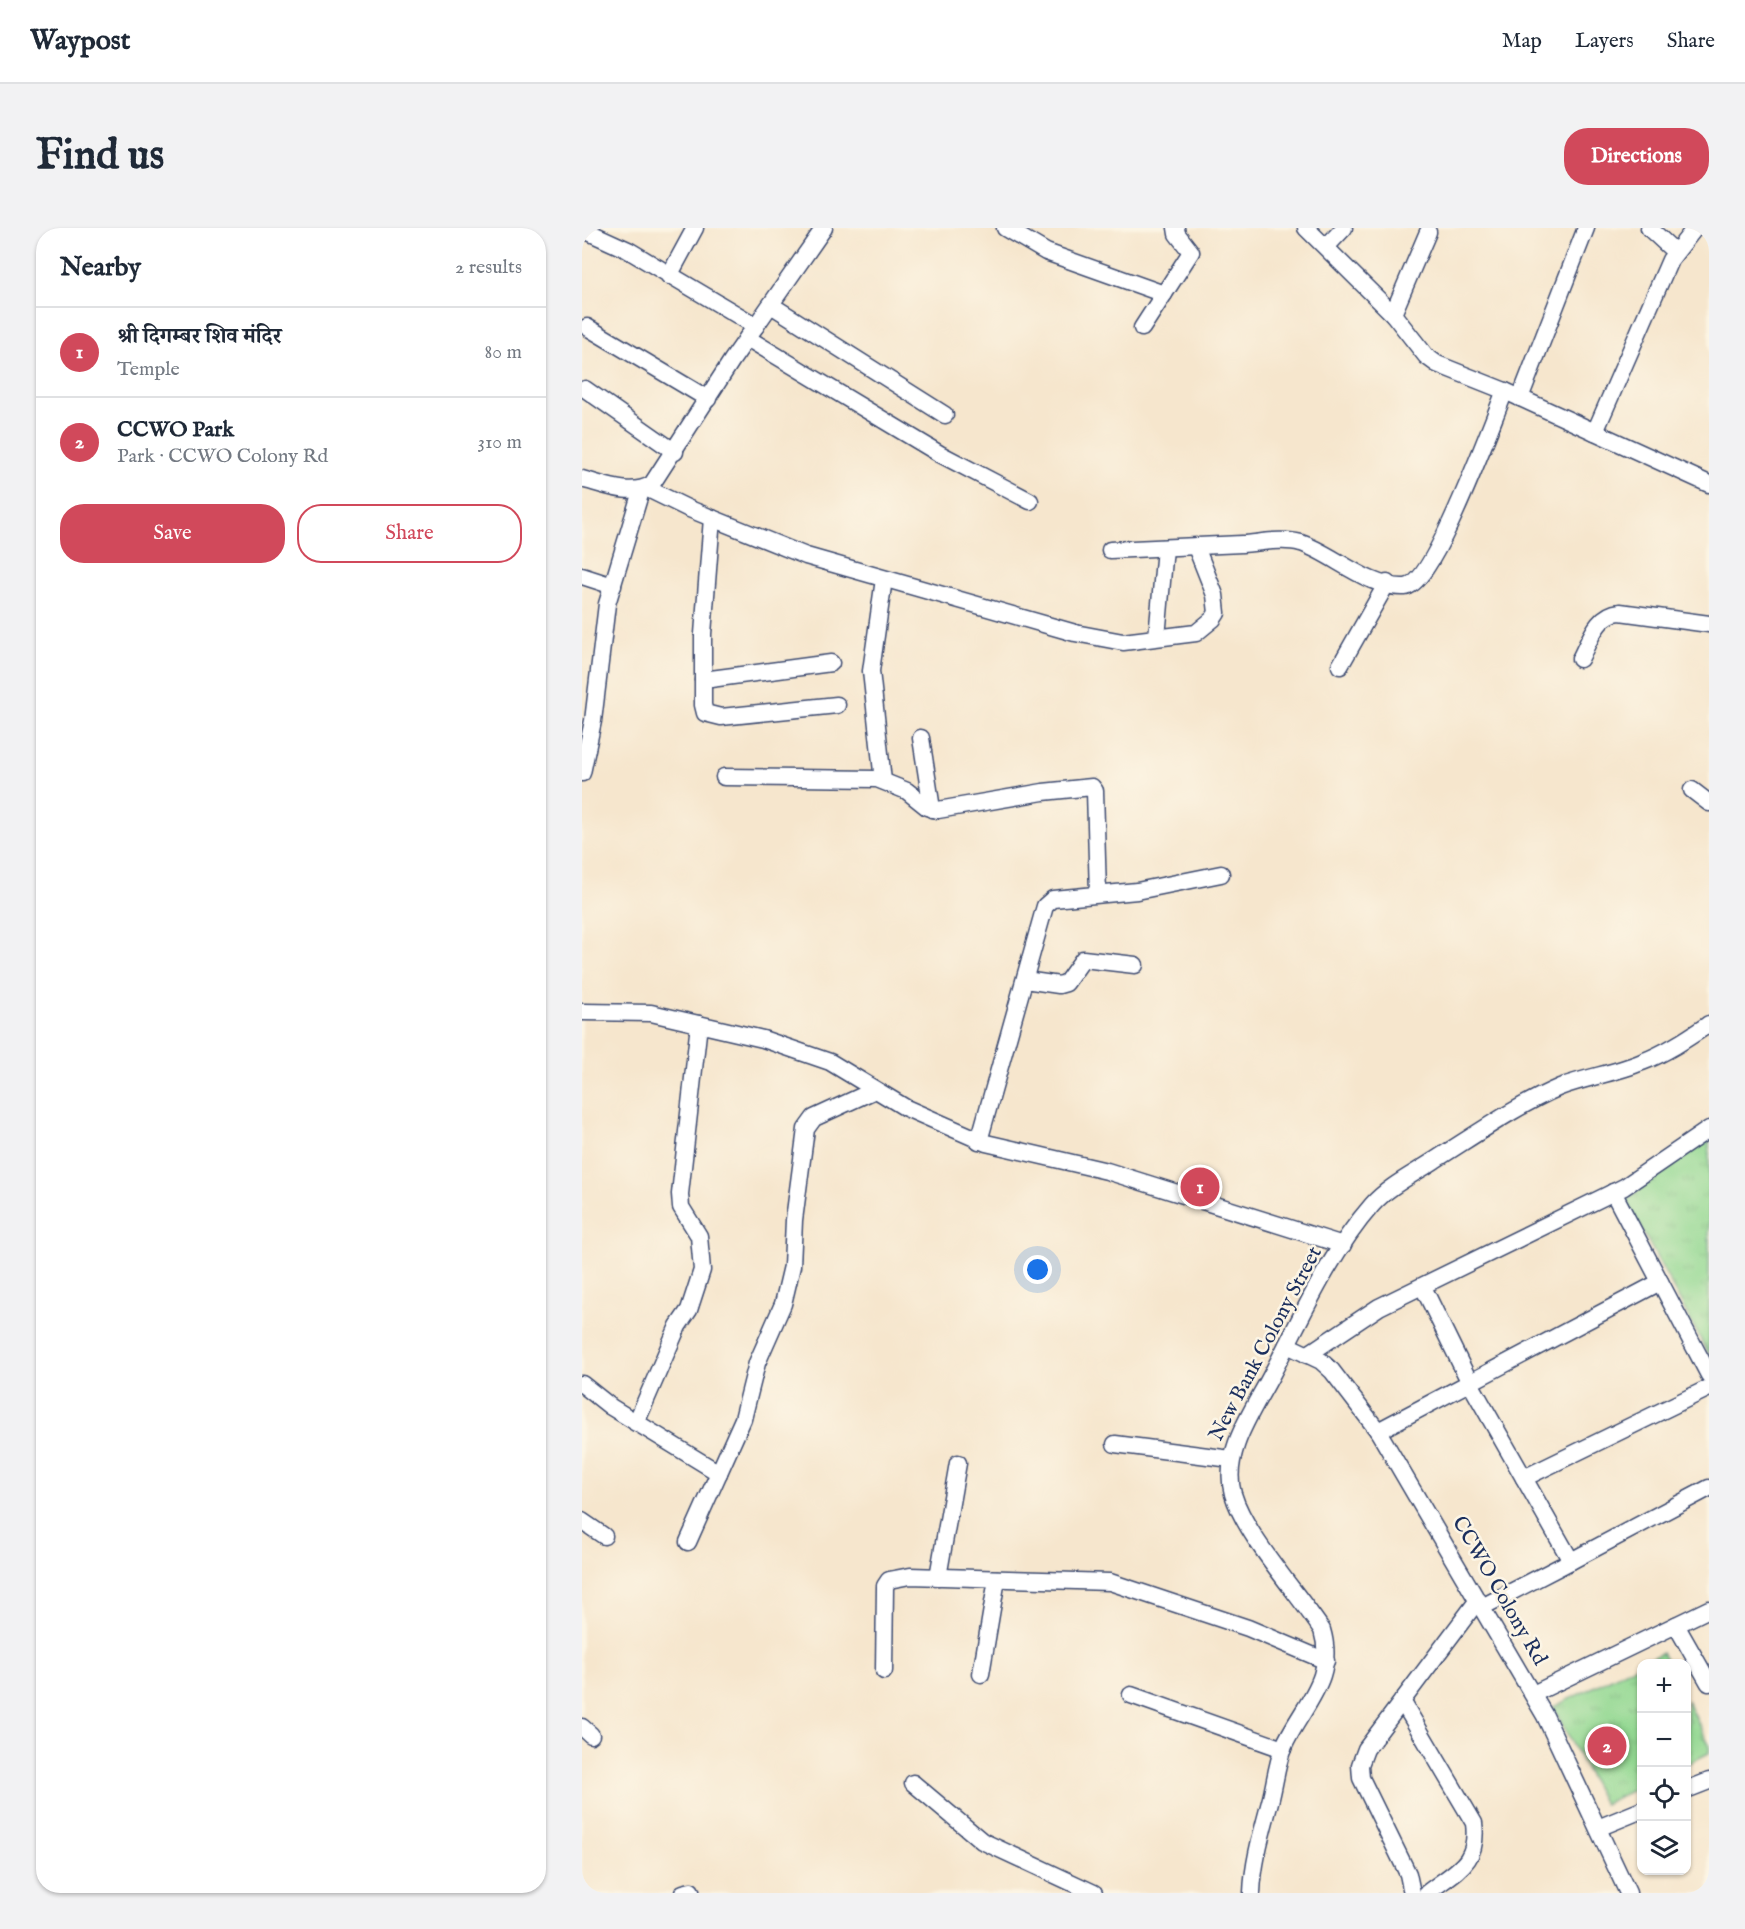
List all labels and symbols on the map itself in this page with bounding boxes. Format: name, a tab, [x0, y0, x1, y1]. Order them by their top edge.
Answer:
pin: 1	[1180, 1164, 1220, 1210]
street label: New Bank Colony Street	[1203, 1242, 1329, 1446]
your location	[1023, 1255, 1052, 1284]
street label: CCWO Colony Rd	[1445, 1511, 1553, 1671]
pin: 2	[1588, 1724, 1626, 1768]

